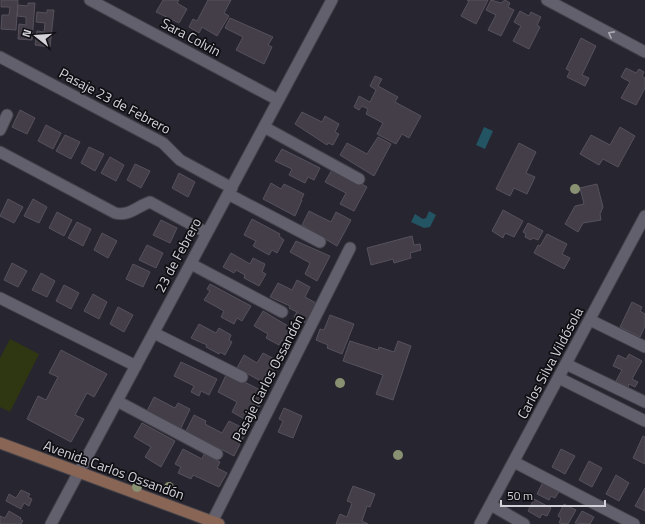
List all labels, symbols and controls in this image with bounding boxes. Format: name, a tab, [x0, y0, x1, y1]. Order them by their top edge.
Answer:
street label: Sara Colvin	[158, 12, 225, 61]
north arrow	[16, 16, 56, 56]
text: N	[18, 27, 35, 39]
one-way arrow	[607, 31, 615, 38]
street label: Pasaje 23 de Febrero	[56, 62, 175, 139]
street label: 23 de Febrero	[149, 214, 206, 296]
street label: Carlos Silva Vildósola	[511, 303, 588, 422]
street label: Pasaje Carlos Ossandón	[226, 310, 309, 445]
street label: Avenida Carlos Ossandón	[41, 434, 188, 505]
scale bar	[501, 482, 605, 508]
text: 50 m	[507, 486, 533, 505]

